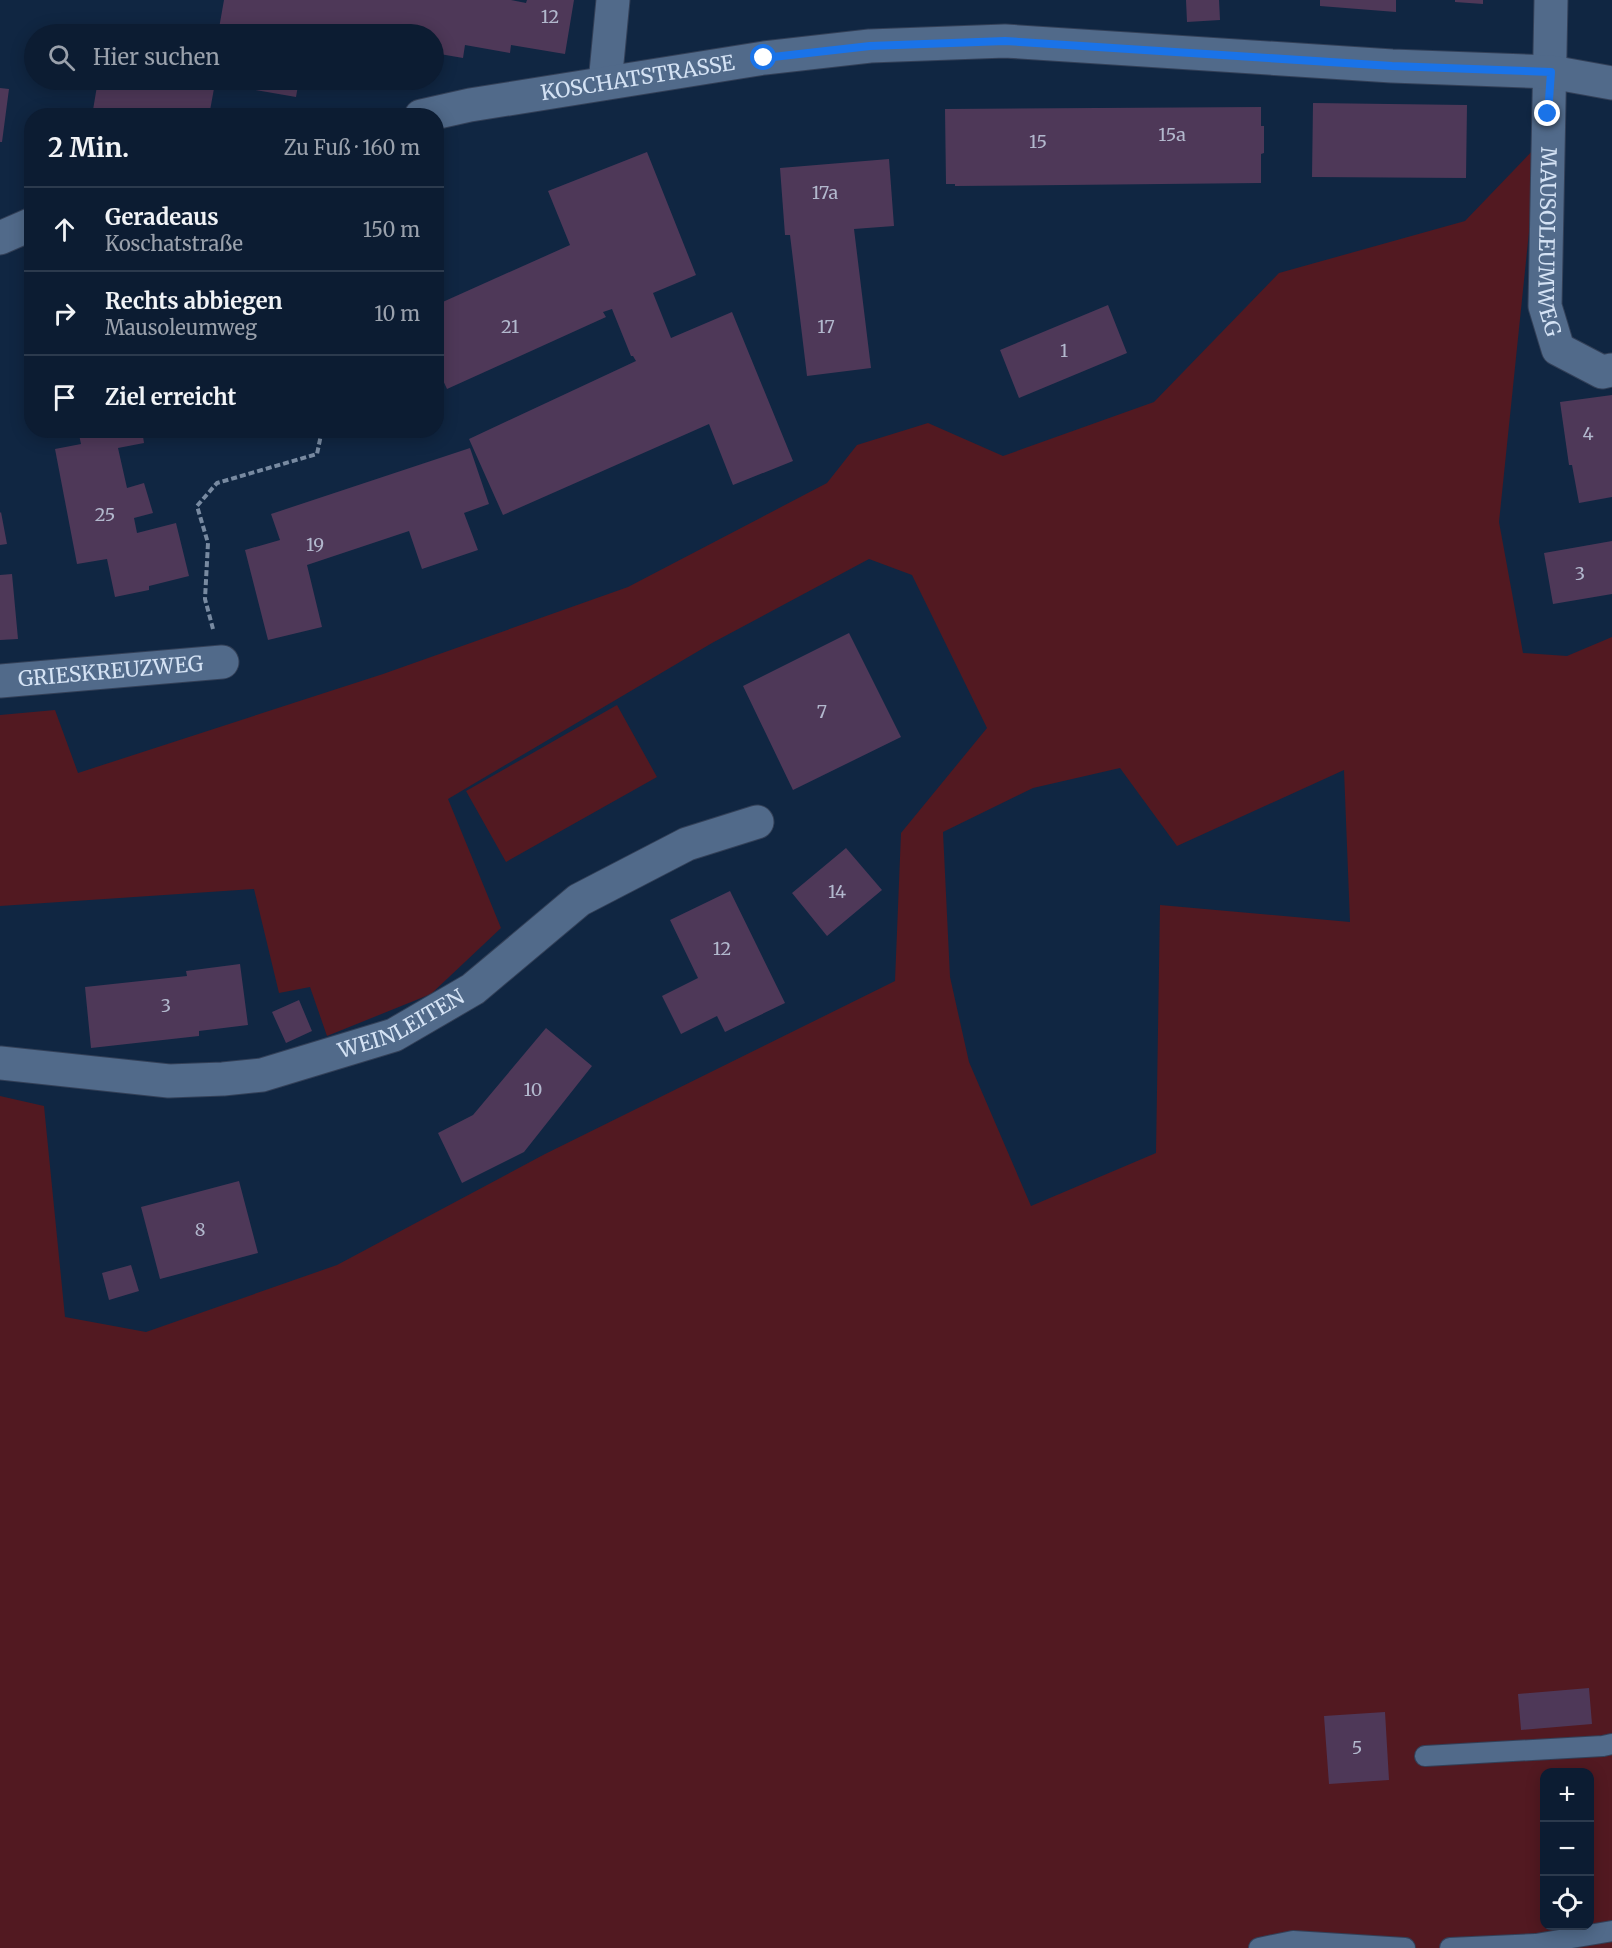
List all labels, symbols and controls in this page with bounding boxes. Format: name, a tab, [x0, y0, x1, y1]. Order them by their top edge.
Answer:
house number: 12	[541, 5, 559, 28]
search box	[24, 24, 444, 90]
icon: search	[45, 41, 78, 74]
text: Hier suchen	[93, 43, 220, 71]
route start	[750, 44, 776, 70]
street label: KOSCHATSTRASSE	[539, 49, 737, 106]
route end	[1534, 100, 1560, 126]
house number: 15a	[1158, 123, 1186, 146]
house number: 15	[1029, 130, 1047, 153]
text: 2 Min.	[48, 131, 129, 164]
text: Zu Fuß · 160 m	[284, 135, 420, 160]
street label: MAUSOLEUMWEG	[1532, 147, 1567, 339]
house number: 17a	[812, 181, 839, 204]
text: Geradeaus	[105, 203, 219, 231]
icon: ahead	[48, 213, 81, 246]
text: 150 m	[363, 217, 420, 242]
text: Koschatstraße	[105, 231, 243, 256]
text: Rechts abbiegen	[105, 287, 282, 315]
icon: right	[48, 297, 81, 330]
text: 10 m	[374, 301, 420, 326]
text: Mausoleumweg	[105, 315, 257, 340]
house number: 21	[501, 315, 519, 338]
house number: 17	[817, 315, 835, 338]
house number: 1	[1060, 339, 1068, 362]
icon: arrive	[48, 381, 81, 414]
text: Ziel erreicht	[105, 383, 236, 411]
house number: 4	[1582, 422, 1594, 445]
house number: 25	[95, 503, 115, 526]
house number: 19	[306, 533, 324, 556]
house number: 3	[1575, 562, 1585, 585]
street label: GRIESKREUZWEG	[17, 650, 204, 692]
house number: 7	[817, 700, 827, 723]
house number: 14	[828, 880, 846, 903]
house number: 12	[713, 937, 731, 960]
street label: WEINLEITEN	[334, 983, 469, 1064]
house number: 3	[161, 994, 171, 1017]
house number: 10	[524, 1078, 542, 1101]
house number: 8	[195, 1218, 205, 1241]
house number: 5	[1352, 1736, 1362, 1759]
map controls	[1540, 1768, 1594, 1930]
button: +	[1540, 1768, 1594, 1822]
button: −	[1540, 1822, 1594, 1876]
button: locate	[1540, 1876, 1594, 1930]

